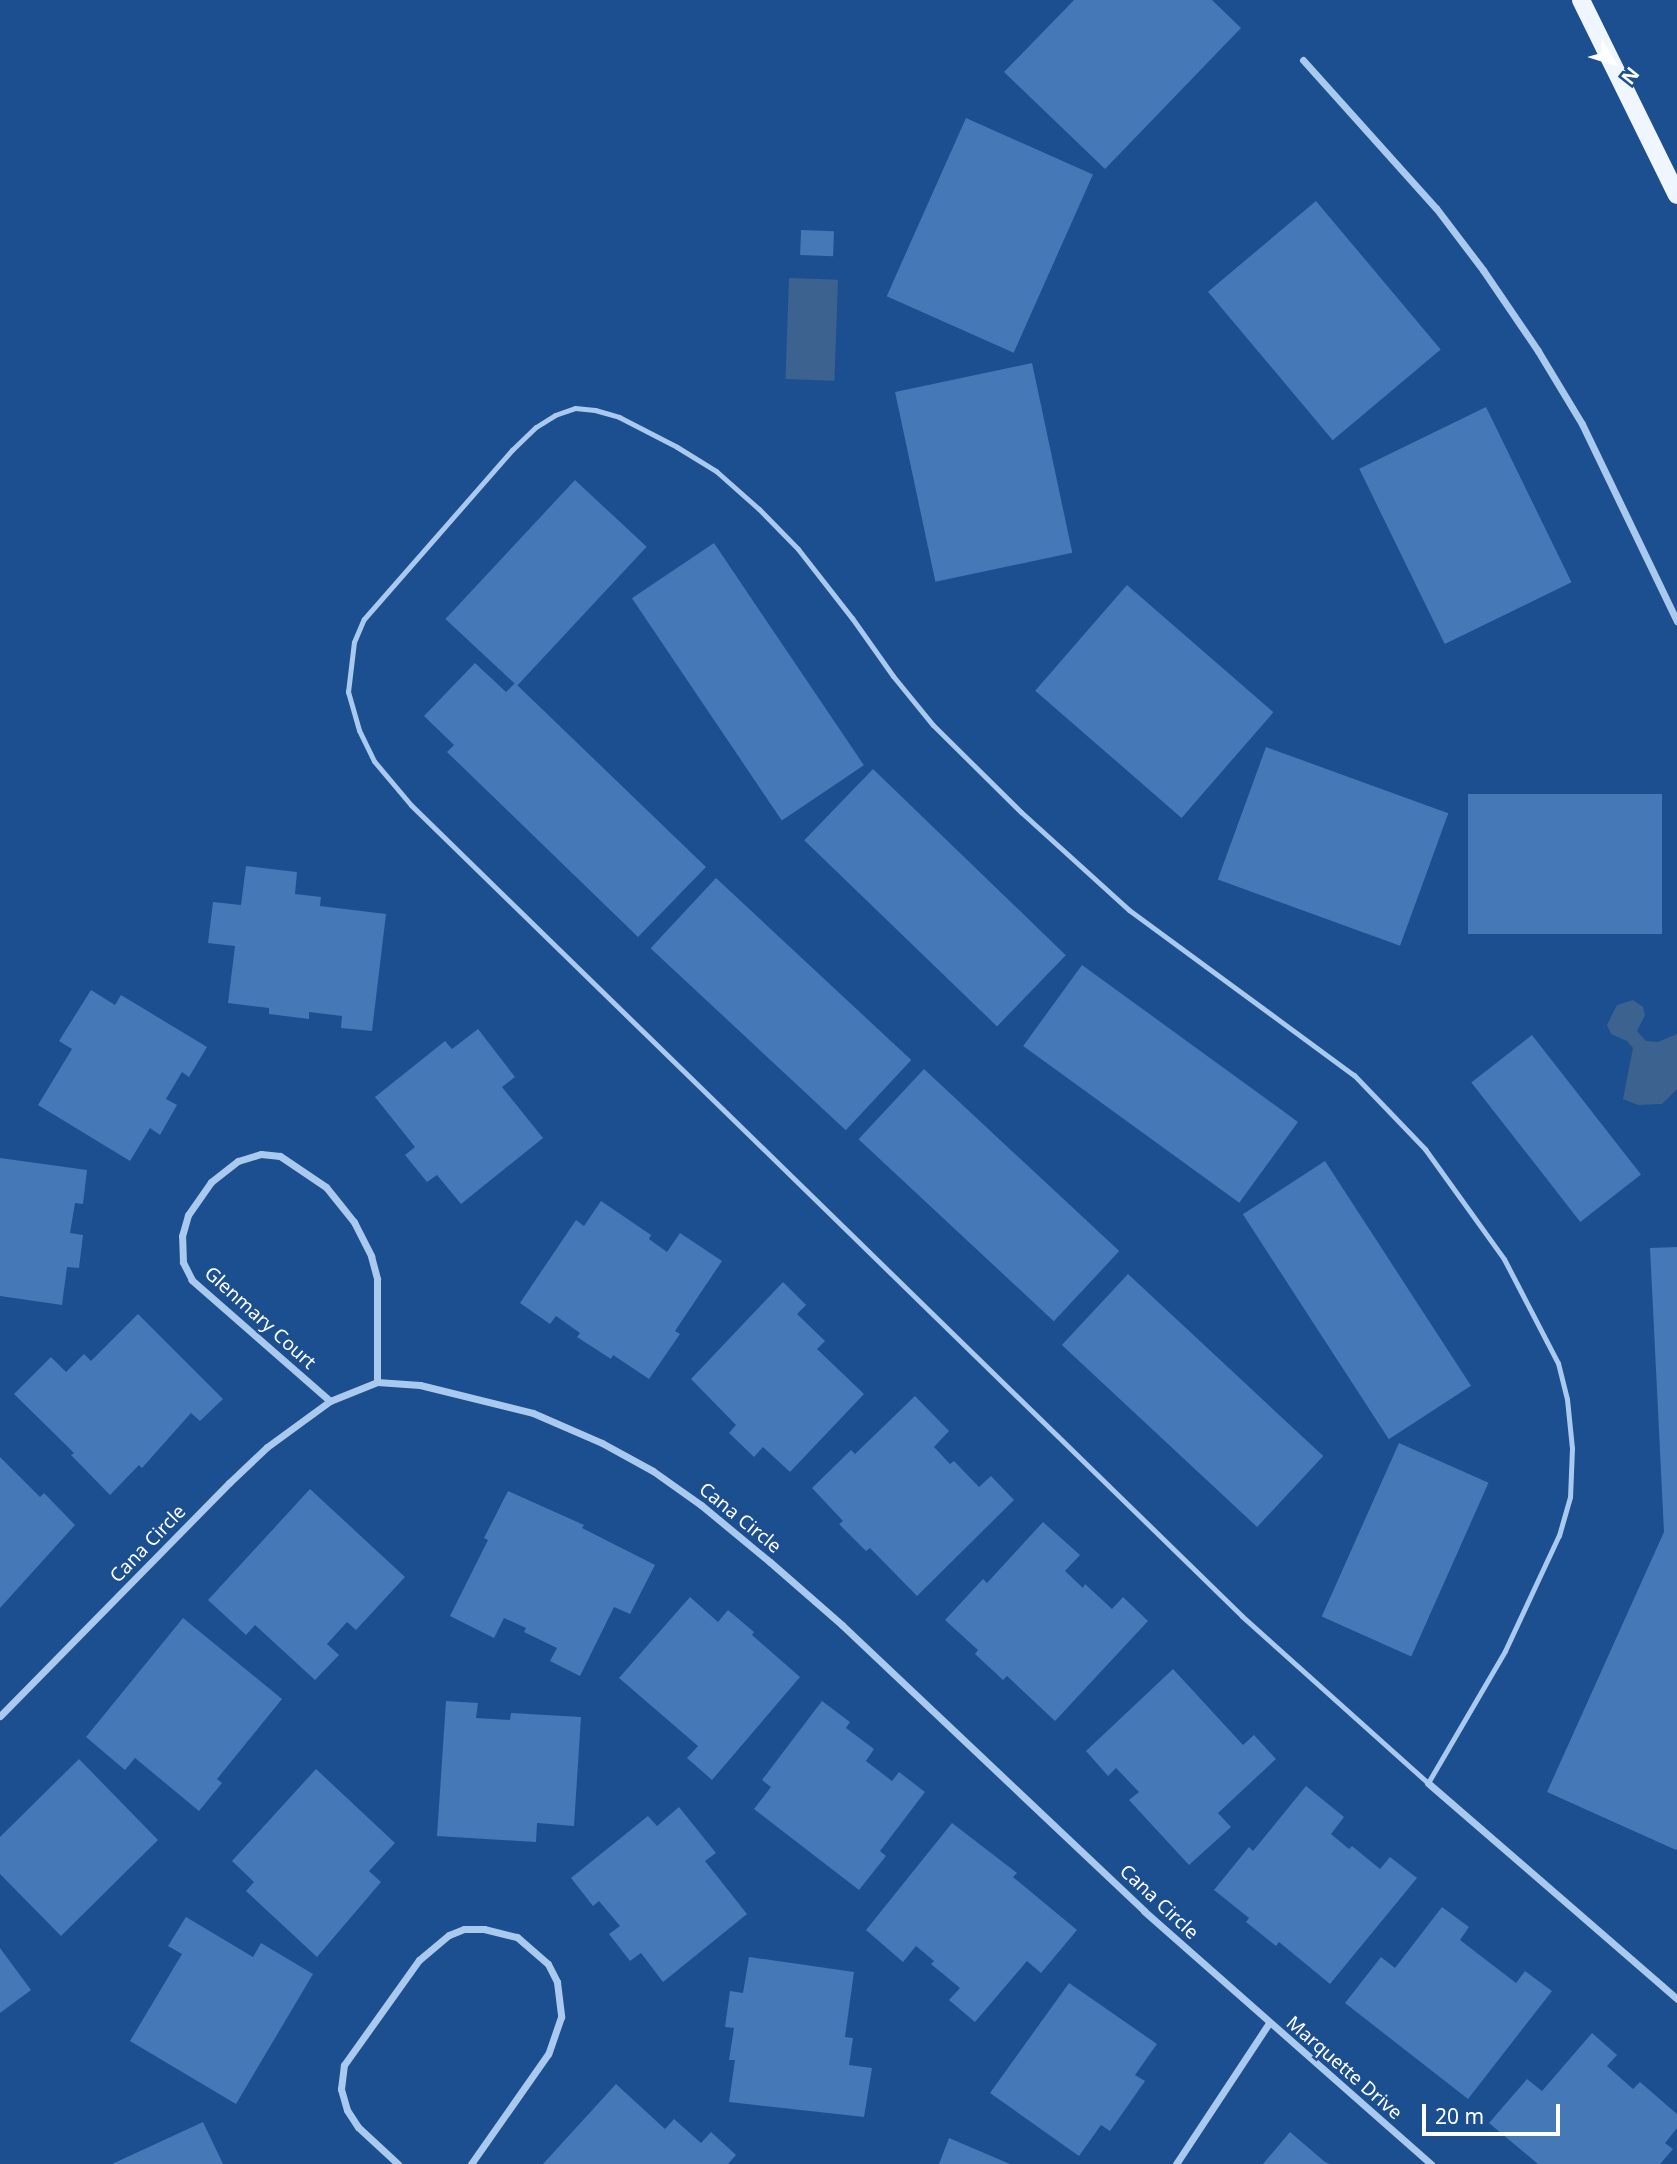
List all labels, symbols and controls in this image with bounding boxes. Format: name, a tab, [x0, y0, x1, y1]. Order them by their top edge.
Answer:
north arrow	[1579, 28, 1649, 98]
text: N	[1616, 62, 1646, 90]
street label: Glenmary Court	[200, 1262, 320, 1374]
street label: Cana Circle	[694, 1478, 786, 1558]
street label: Cana Circle	[105, 1500, 191, 1588]
street label: Cana Circle	[1115, 1860, 1203, 1944]
street label: Marquette Drive	[1281, 2012, 1407, 2124]
scale bar	[1425, 2090, 1563, 2134]
text: 20 m	[1435, 2102, 1484, 2130]

